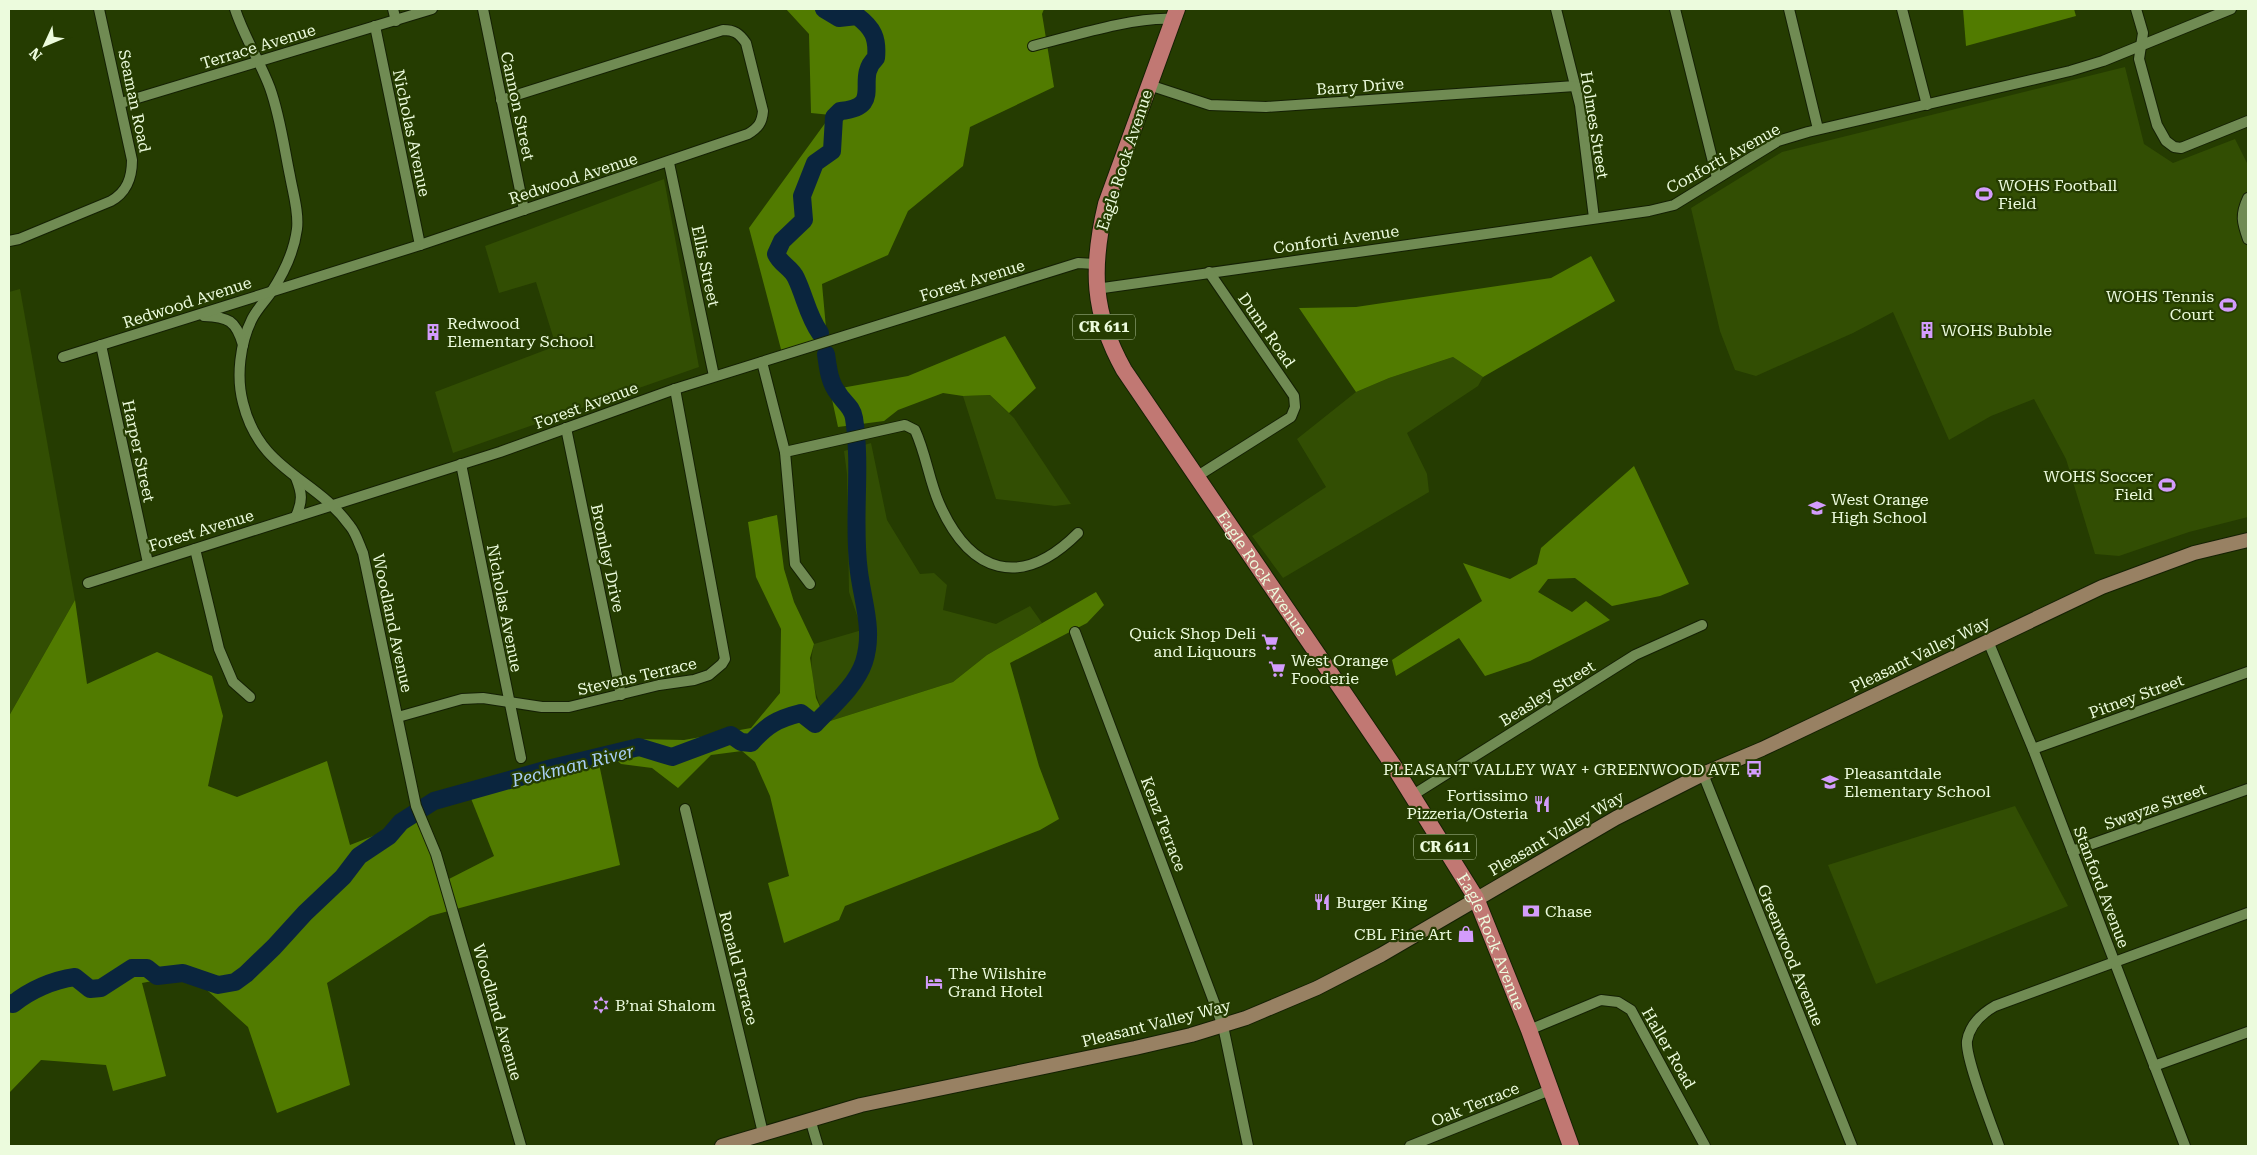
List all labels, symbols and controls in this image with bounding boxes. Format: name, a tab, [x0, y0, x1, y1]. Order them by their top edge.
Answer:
north arrow	[20, 20, 70, 70]
street label: Terrace Avenue	[198, 20, 318, 73]
text: N	[26, 44, 45, 63]
street label: Seaman Road	[114, 48, 155, 154]
street label: Cannon Street	[497, 50, 538, 162]
street label: Nicholas Avenue	[389, 68, 434, 199]
street label: Holmes Street	[1577, 70, 1612, 180]
street label: Barry Drive	[1315, 74, 1405, 99]
street label: Eagle Rock Avenue	[1093, 87, 1156, 233]
street label: Conforti Avenue	[1663, 119, 1784, 198]
street label: Redwood Avenue	[506, 149, 640, 208]
place label: WOHS Football Field	[1998, 176, 2117, 213]
sports icon: WOHS Football Field	[1974, 184, 1994, 204]
street label: Conforti Avenue	[1272, 221, 1400, 258]
street label: Ellis Street	[688, 224, 723, 309]
street label: Forest Avenue	[917, 255, 1027, 305]
street label: Redwood Avenue	[120, 273, 254, 332]
place label: WOHS Tennis Court	[2106, 287, 2214, 324]
street label: Dunn Road	[1234, 289, 1299, 371]
sports icon: WOHS Tennis Court	[2218, 295, 2238, 315]
place label: Redwood Elementary School	[447, 314, 594, 351]
road number: CR 611	[1073, 314, 1135, 340]
building icon: WOHS Bubble	[1917, 320, 1937, 340]
place label: WOHS Bubble	[1941, 321, 2052, 340]
building icon: Redwood Elementary School	[423, 322, 443, 342]
street label: Forest Avenue	[532, 378, 641, 433]
street label: Harper Street	[118, 398, 159, 504]
place label: WOHS Soccer Field	[2044, 467, 2153, 504]
sports icon: WOHS Soccer Field	[2157, 475, 2177, 495]
place label: West Orange High School	[1831, 490, 1929, 527]
school or university icon: West Orange High School	[1807, 498, 1827, 518]
street label: Bromley Drive	[587, 502, 628, 614]
street label: Forest Avenue	[146, 505, 256, 555]
street label: Eagle Rock Avenue	[1213, 507, 1311, 640]
street label: Nicholas Avenue	[483, 543, 526, 674]
street label: Woodland Avenue	[369, 552, 417, 694]
street label: Pleasant Valley Way	[1847, 612, 1994, 697]
place label: Quick Shop Deli and Liquours	[1129, 624, 1256, 661]
supermarket icon: Quick Shop Deli and Liquours	[1260, 632, 1280, 652]
place label: West Orange Fooderie	[1291, 651, 1389, 688]
street label: Stevens Terrace	[576, 653, 699, 699]
street label: Beasley Street	[1496, 657, 1598, 730]
supermarket icon: West Orange Fooderie	[1267, 659, 1287, 679]
street label: Pitney Street	[2086, 670, 2186, 722]
water label: Peckman River	[508, 740, 637, 791]
bus stop icon: PLEASANT VALLEY WAY + GREENWOOD AVE	[1744, 759, 1764, 779]
place label: PLEASANT VALLEY WAY + GREENWOOD AVE	[1383, 760, 1740, 779]
place label: Pleasantdale Elementary School	[1844, 764, 1991, 801]
school or university icon: Pleasantdale Elementary School	[1820, 772, 1840, 792]
street label: Kenz Terrace	[1137, 774, 1190, 874]
street label: Swayze Street	[2102, 779, 2209, 834]
place label: Fortissimo Pizzeria/Osteria	[1406, 786, 1528, 823]
street label: Pleasant Valley Way	[1485, 787, 1628, 880]
restaurant icon: Fortissimo Pizzeria/Osteria	[1532, 794, 1552, 814]
street label: Stanford Avenue	[2070, 824, 2134, 951]
road number: CR 611	[1414, 834, 1476, 860]
street label: Eagle Rock Avenue	[1453, 870, 1529, 1013]
street label: Greenwood Avenue	[1753, 882, 1828, 1029]
restaurant icon: Burger King	[1312, 892, 1332, 912]
place label: Burger King	[1336, 893, 1428, 912]
bank icon: Chase	[1521, 901, 1541, 921]
place label: Chase	[1545, 902, 1592, 921]
street label: Ronald Terrace	[715, 909, 762, 1027]
shop icon: CBL Fine Art	[1456, 924, 1476, 944]
place label: CBL Fine Art	[1354, 925, 1452, 944]
street label: Woodland Avenue	[469, 942, 526, 1083]
place label: The Wilshire Grand Hotel	[948, 964, 1047, 1001]
hotel icon: The Wilshire Grand Hotel	[924, 972, 944, 992]
synagogue icon: B’nai Shalom	[591, 995, 611, 1015]
place label: B’nai Shalom	[615, 996, 716, 1015]
street label: Pleasant Valley Way	[1080, 996, 1233, 1051]
street label: Haller Road	[1638, 1004, 1699, 1092]
street label: Oak Terrace	[1428, 1078, 1522, 1131]

